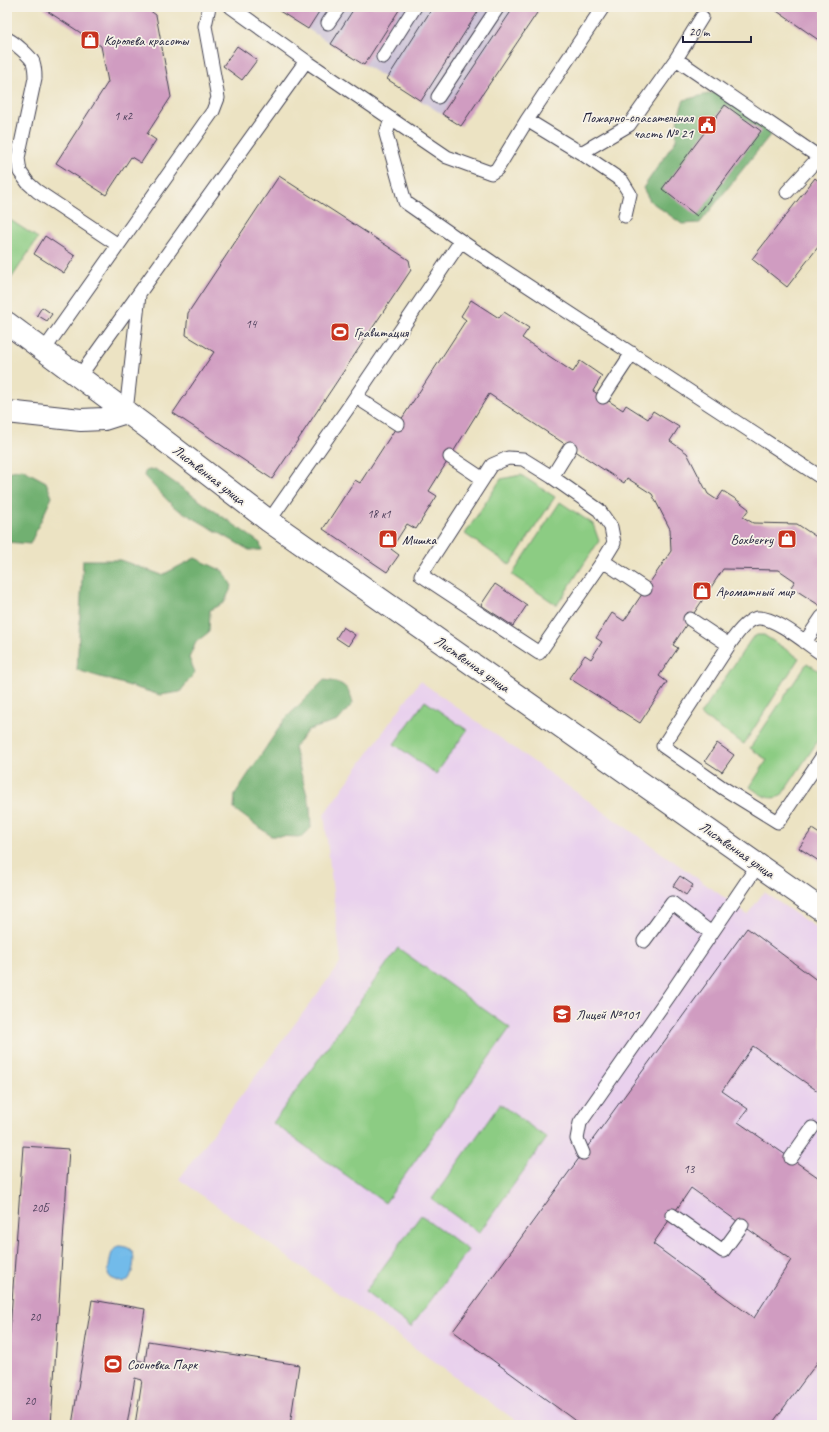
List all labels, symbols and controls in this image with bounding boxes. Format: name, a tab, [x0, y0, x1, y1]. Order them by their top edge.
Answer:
scale bar	[683, 18, 751, 44]
text: 20 m	[689, 24, 711, 40]
shop icon: Королева красоты	[79, 29, 101, 51]
place label: Королева красоты	[104, 32, 190, 49]
house number: 1 к2	[114, 108, 134, 124]
place label: Пожарно-спасательная часть № 21	[582, 109, 695, 142]
public building icon: Пожарно-спасательная часть № 21	[696, 114, 718, 136]
house number: 14	[246, 316, 258, 332]
sports icon: Гравитация	[329, 321, 351, 343]
place label: Гравитация	[354, 324, 410, 341]
street label: Лиственная улица	[169, 441, 250, 509]
house number: 18 к1	[367, 506, 391, 522]
shop icon: Мишка	[377, 528, 399, 550]
shop icon: Boxberry	[776, 528, 798, 550]
place label: Мишка	[402, 531, 437, 548]
place label: Boxberry	[730, 531, 774, 548]
shop icon: Ароматный мир	[691, 580, 713, 602]
place label: Ароматный мир	[716, 583, 795, 600]
street label: Лиственная улица	[431, 632, 514, 697]
street label: Лиственная улица	[696, 818, 779, 883]
school or university icon: Лицей №101	[551, 1003, 573, 1025]
place label: Лицей №101	[576, 1006, 640, 1023]
house number: 13	[684, 1161, 696, 1177]
house number: 20Б	[32, 1200, 50, 1216]
house number: 20	[30, 1309, 42, 1325]
sports icon: Сосновка Парк	[102, 1353, 124, 1375]
place label: Сосновка Парк	[127, 1356, 198, 1373]
house number: 20	[25, 1393, 37, 1409]

